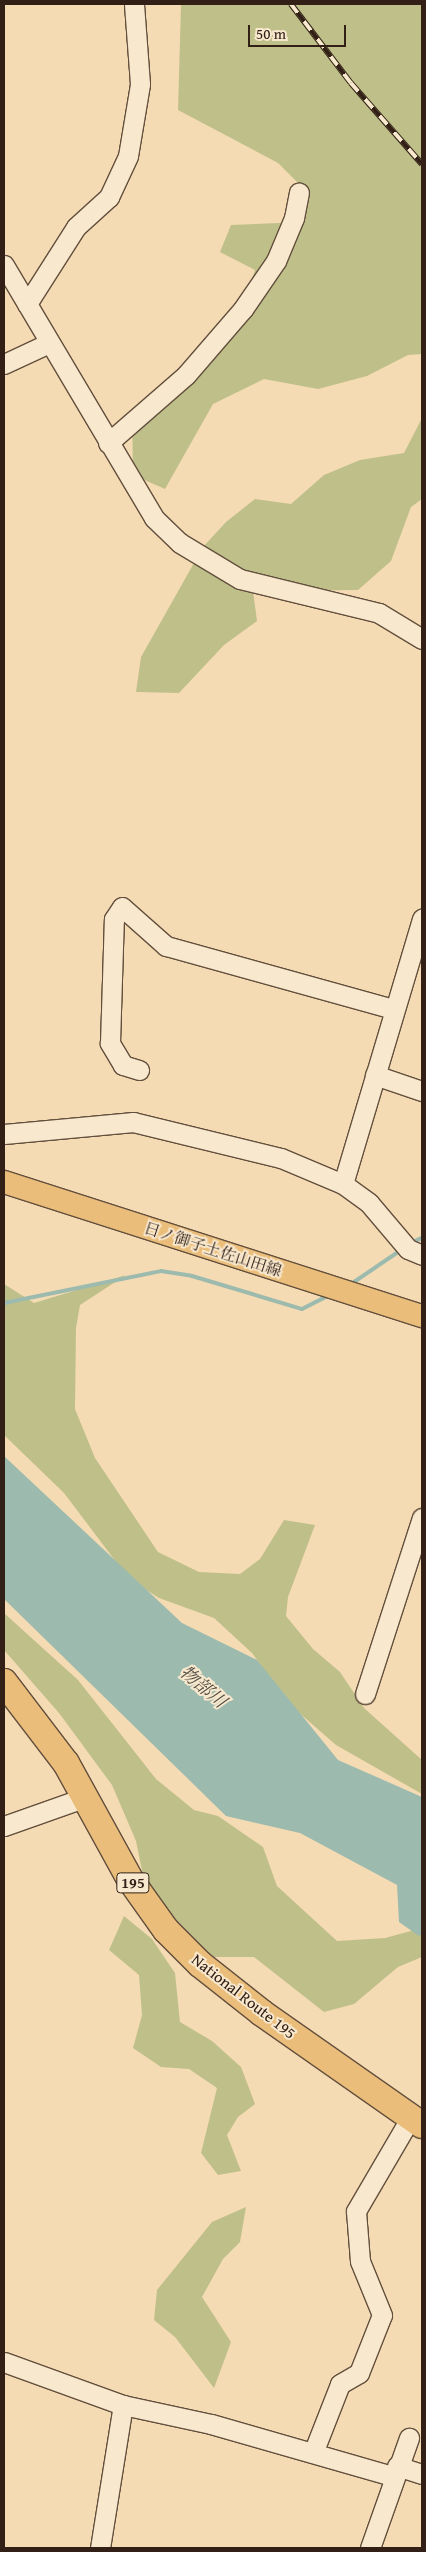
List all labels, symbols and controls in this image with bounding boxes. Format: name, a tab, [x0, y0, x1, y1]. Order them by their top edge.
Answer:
scale bar	[251, 15, 348, 47]
text: 50 m	[256, 23, 286, 44]
street label: 日ノ御子土佐山田線	[142, 1218, 284, 1280]
water label: 物部川	[175, 1661, 231, 1713]
road number: 195	[116, 1870, 150, 1896]
street label: National Route 195	[188, 1949, 300, 2043]

